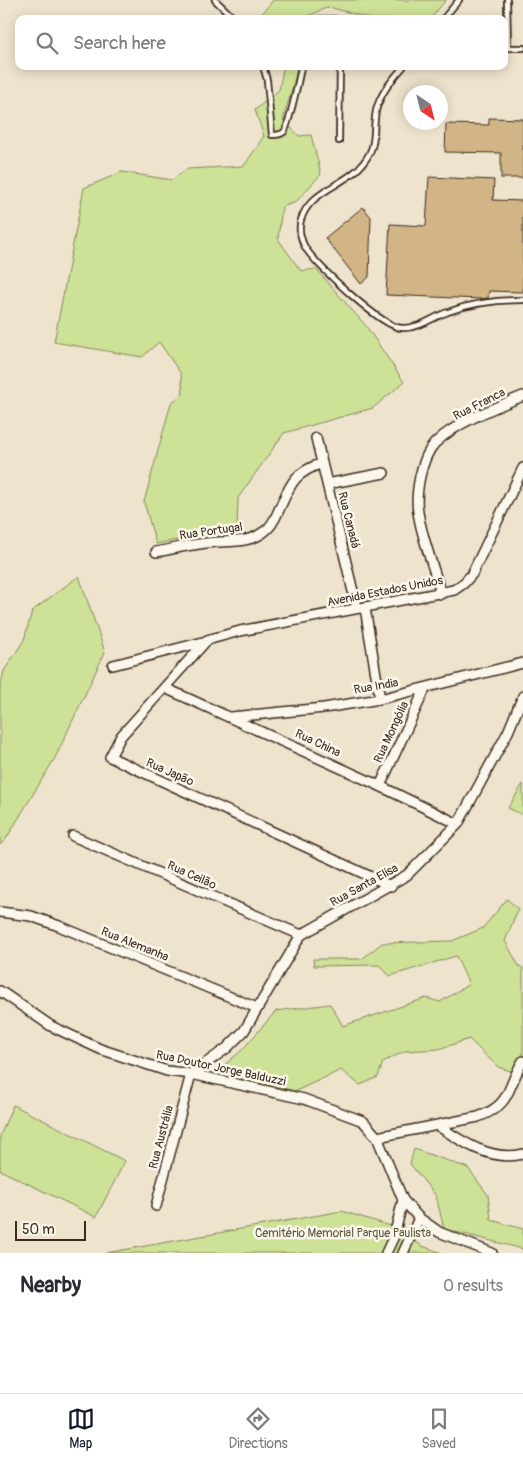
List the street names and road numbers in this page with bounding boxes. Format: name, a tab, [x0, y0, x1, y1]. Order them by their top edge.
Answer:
street label: Rua Franca	[451, 385, 508, 424]
street label: Rua Canadá	[334, 490, 363, 550]
street label: Rua Portugal	[178, 520, 244, 543]
street label: Avenida Estados Unidos	[326, 573, 445, 610]
street label: Rua India	[353, 675, 400, 698]
street label: Rua Mongólia	[371, 699, 412, 765]
street label: Rua China	[293, 726, 343, 761]
street label: Rua Japão	[144, 755, 197, 790]
street label: Rua Ceilão	[165, 858, 219, 893]
street label: Rua Santa Elisa	[328, 860, 401, 910]
street label: Rua Alemanha	[99, 924, 171, 965]
street label: Rua Doutor Jorge Balduzzi	[155, 1047, 287, 1090]
street label: Rua Austrália	[146, 1103, 177, 1171]

